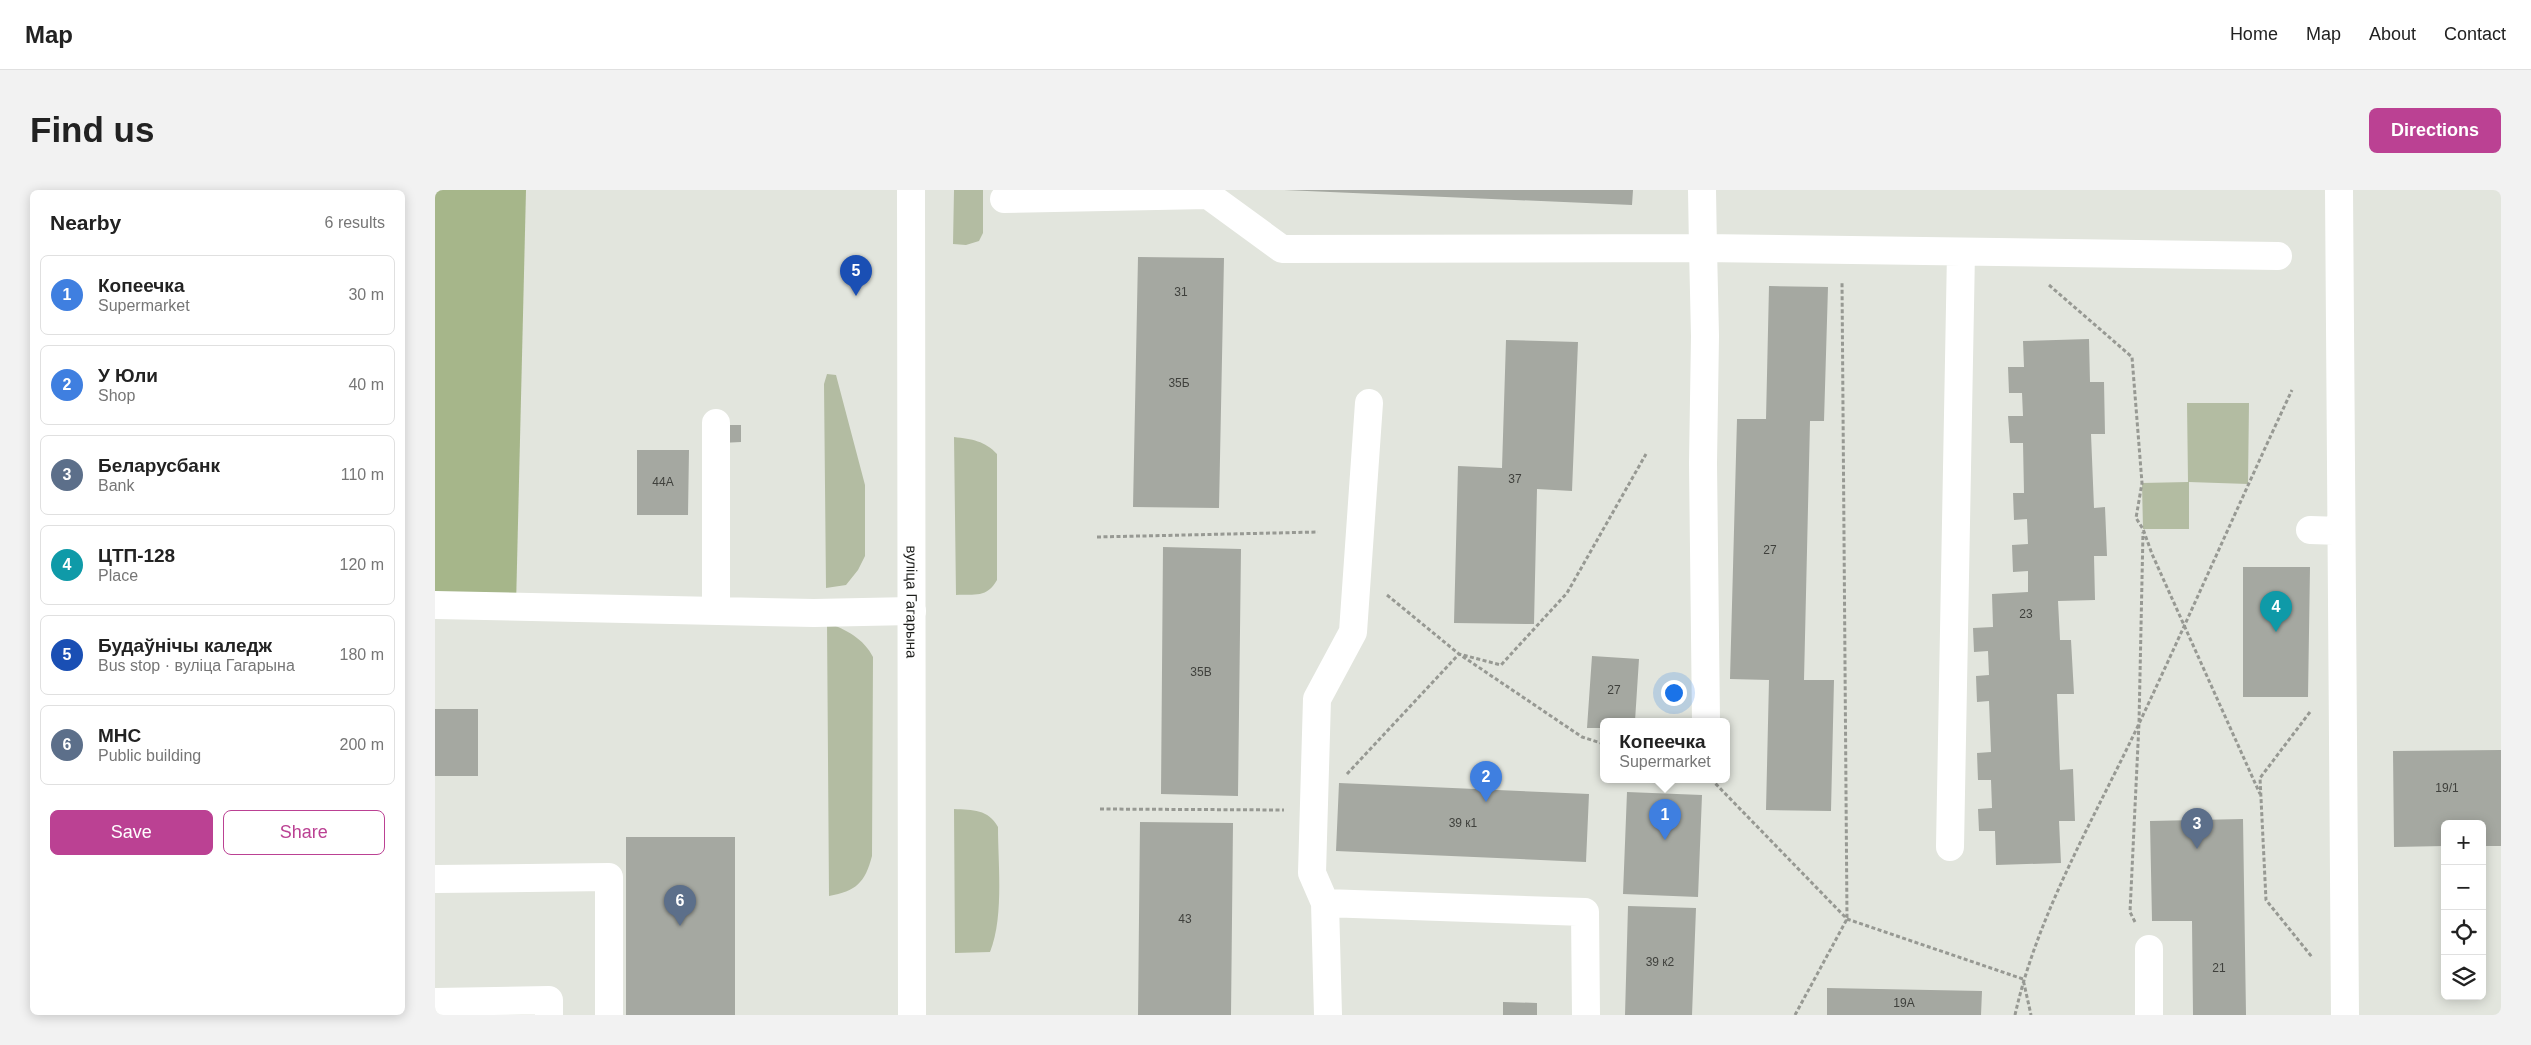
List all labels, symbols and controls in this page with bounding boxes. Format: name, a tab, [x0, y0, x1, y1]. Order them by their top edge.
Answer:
text: Map	[25, 21, 73, 48]
text: Home	[2230, 24, 2278, 44]
text: Map	[2306, 24, 2341, 44]
text: About	[2369, 24, 2416, 44]
text: Contact	[2444, 24, 2506, 44]
button: Directions	[2369, 108, 2501, 153]
text: Find us	[30, 110, 154, 149]
text: Nearby	[50, 211, 121, 234]
text: 6 results	[325, 214, 385, 231]
pin: 5	[840, 255, 872, 296]
text: Копеечка	[98, 275, 184, 296]
house number: 31	[1174, 285, 1188, 299]
text: 1	[63, 286, 71, 303]
text: 30 m	[348, 286, 384, 303]
text: Supermarket	[98, 297, 190, 314]
text: У Юли	[98, 365, 158, 386]
text: 2	[63, 376, 71, 393]
text: 40 m	[348, 376, 384, 393]
house number: 35Б	[1168, 376, 1190, 390]
text: Shop	[98, 387, 135, 404]
text: Беларусбанк	[98, 455, 220, 476]
text: 3	[63, 466, 71, 483]
text: 110 m	[341, 466, 384, 483]
house number: 37	[1508, 472, 1522, 486]
house number: 44А	[652, 475, 674, 489]
text: Bank	[98, 477, 134, 494]
house number: 27	[1763, 543, 1777, 557]
text: ЦТП-128	[98, 545, 175, 566]
street label: вуліца Гагарына	[903, 546, 921, 659]
text: 4	[63, 556, 71, 573]
text: 120 m	[340, 556, 384, 573]
text: Place	[98, 567, 138, 584]
pin: 4	[2260, 591, 2292, 632]
house number: 23	[2019, 607, 2033, 621]
text: Будаўнічы каледж	[98, 635, 272, 656]
text: 5	[63, 646, 71, 663]
text: 180 m	[340, 646, 384, 663]
text: Bus stop · вуліца Гагарына	[98, 657, 295, 674]
house number: 35В	[1190, 665, 1212, 679]
your location	[1661, 680, 1687, 706]
house number: 27	[1607, 683, 1621, 697]
popup	[1600, 718, 1730, 783]
text: МНС	[98, 725, 141, 746]
text: Копеечка	[1619, 731, 1706, 752]
text: 6	[63, 736, 71, 753]
text: 200 m	[340, 736, 384, 753]
text: Public building	[98, 747, 201, 764]
text: Supermarket	[1619, 753, 1711, 770]
pin: 2	[1470, 761, 1502, 802]
house number: 19/1	[2435, 781, 2459, 795]
pin: 1	[1649, 799, 1681, 840]
pin: 3	[2181, 808, 2213, 849]
button: Save	[50, 810, 213, 855]
button: Share	[223, 810, 385, 855]
house number: 39 к1	[1449, 816, 1478, 830]
map controls	[2441, 820, 2486, 1000]
button: +	[2441, 820, 2486, 865]
button: −	[2441, 865, 2486, 910]
pin: 6	[664, 885, 696, 926]
button: locate	[2441, 910, 2486, 955]
house number: 43	[1178, 912, 1192, 926]
house number: 39 к2	[1646, 955, 1675, 969]
button: layers	[2441, 955, 2486, 1000]
house number: 21	[2212, 961, 2226, 975]
house number: 19А	[1893, 996, 1915, 1010]

